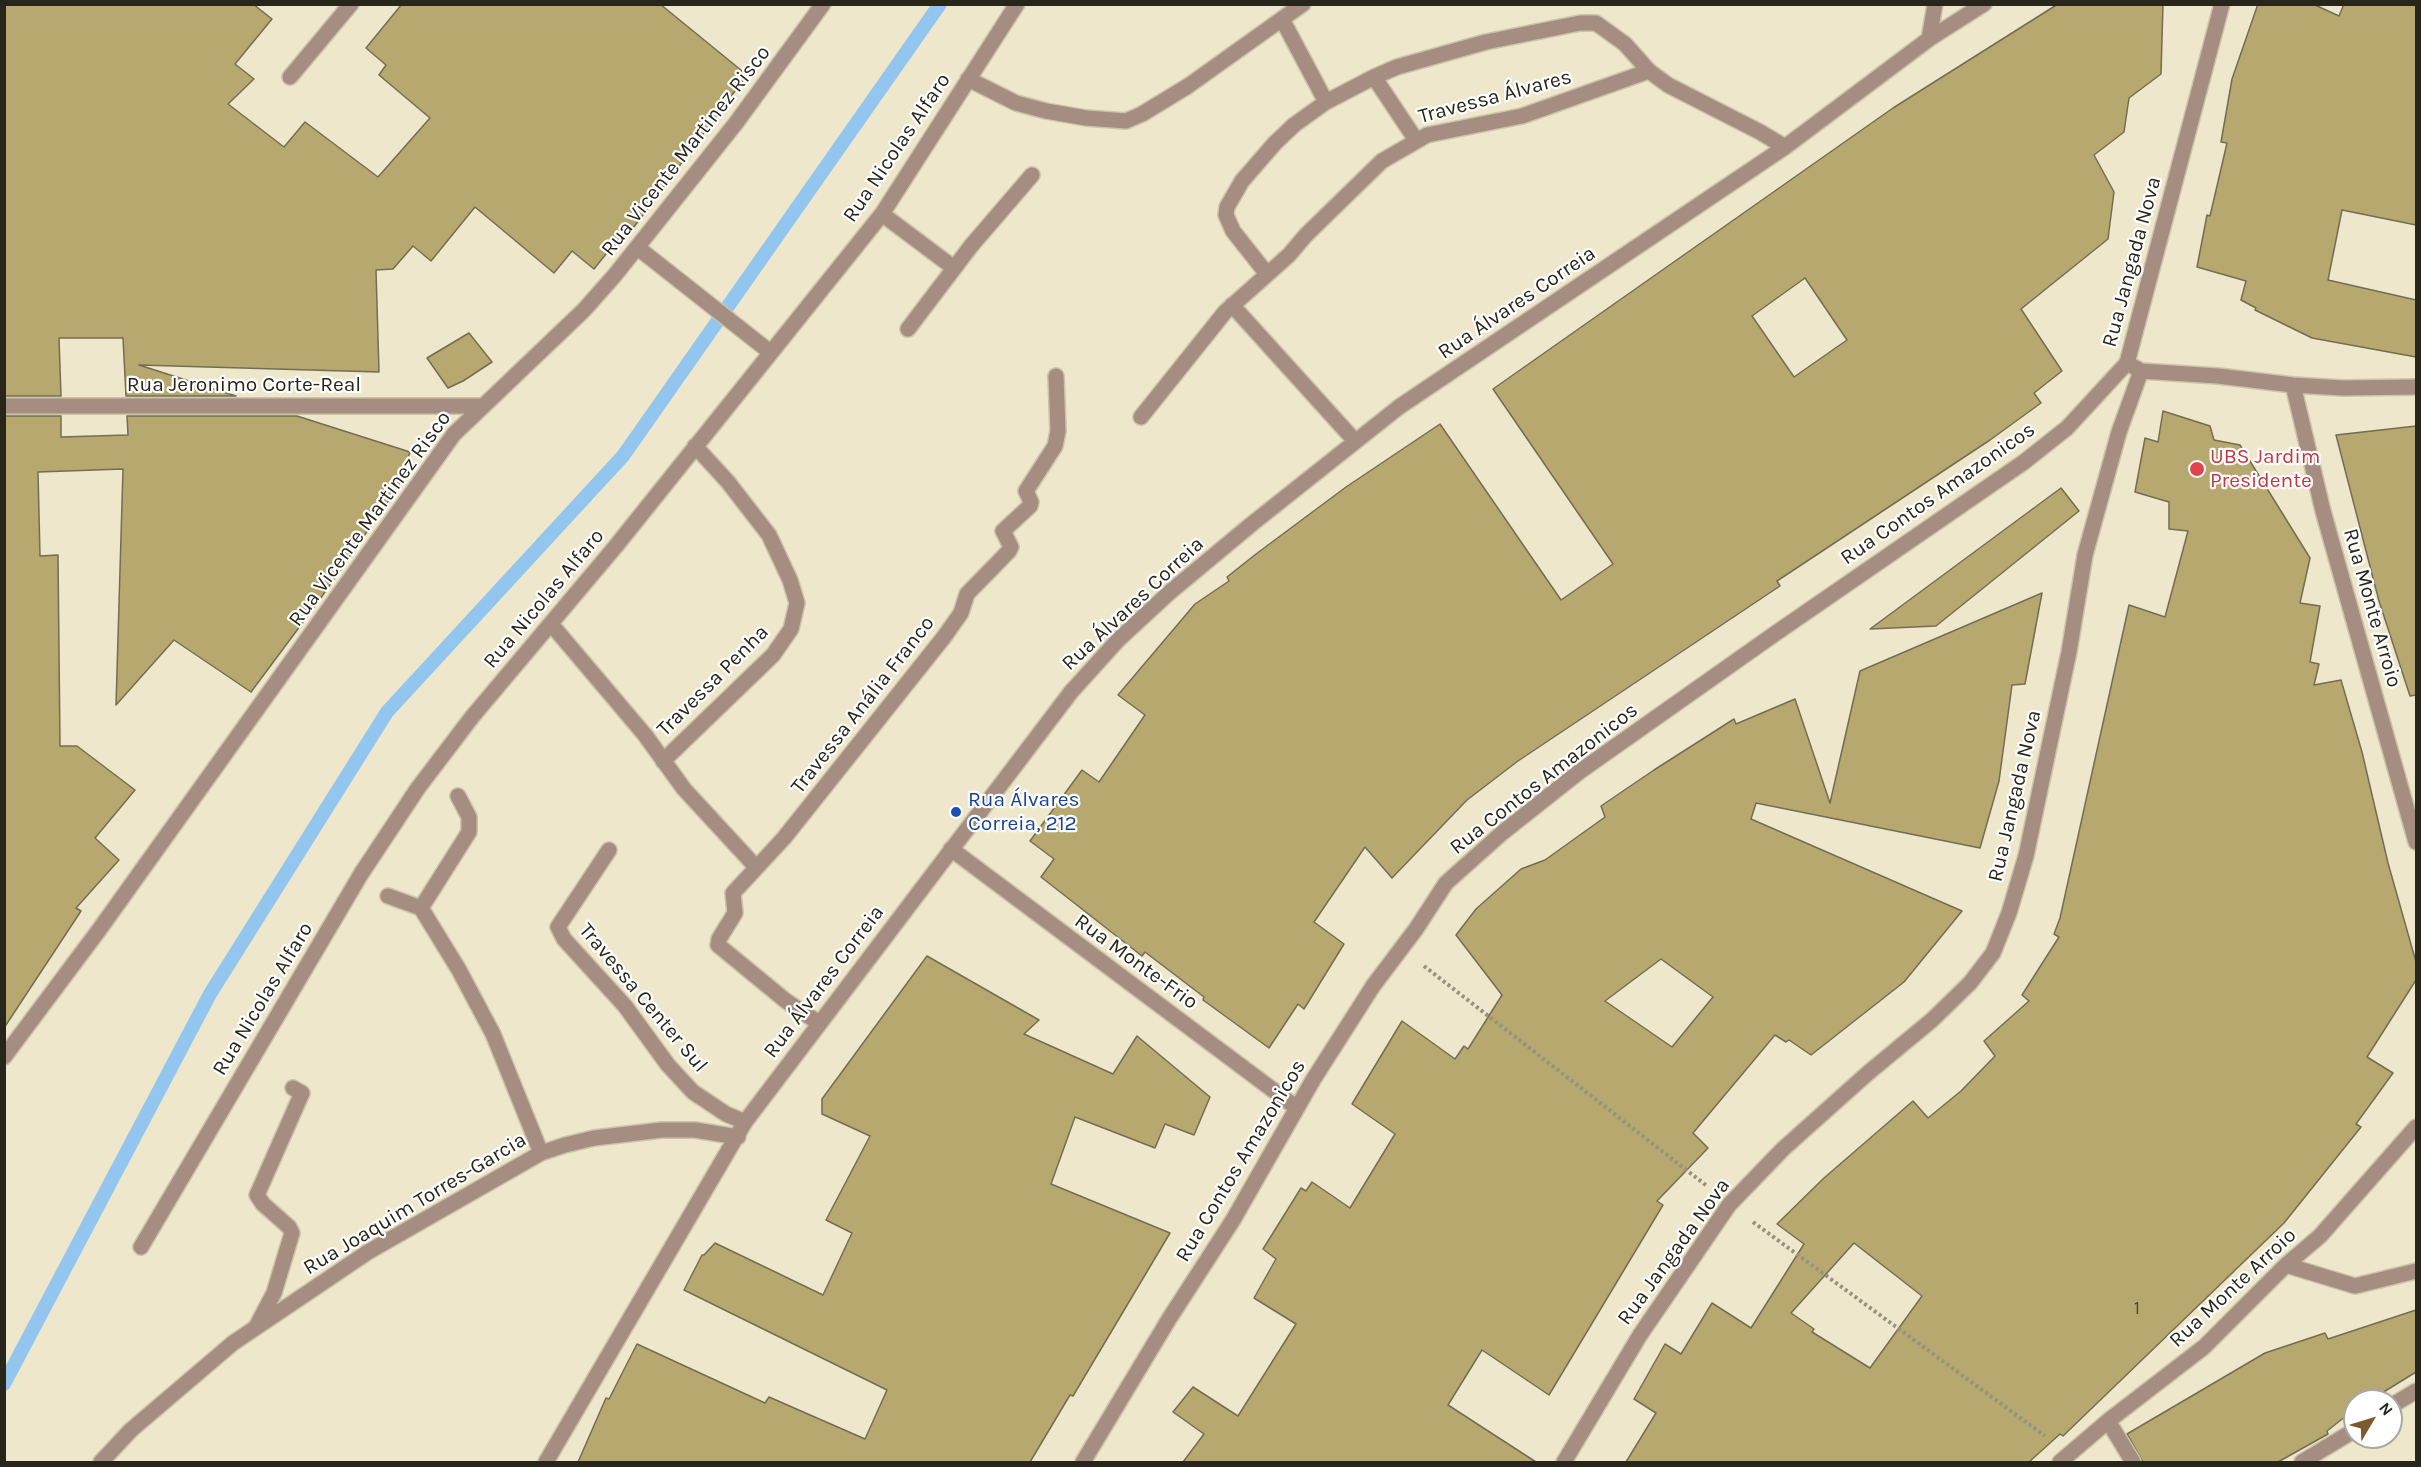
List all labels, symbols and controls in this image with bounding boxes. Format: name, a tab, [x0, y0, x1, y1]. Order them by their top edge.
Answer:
street label: Rua Vicente Martinez Risco	[596, 41, 776, 261]
street label: Travessa Álvares	[1416, 64, 1574, 130]
street label: Rua Nicolas Alfaro	[838, 69, 956, 227]
street label: Rua Jangada Nova	[2097, 174, 2167, 350]
street label: Rua Álvares Correia	[1433, 241, 1601, 365]
street label: Rua Jeronimo Corte-Real	[127, 372, 361, 398]
street label: Rua Vicente Martinez Risco	[283, 406, 457, 632]
street label: Rua Contos Amazonicos	[1836, 417, 2040, 571]
place label: UBS Jardim Presidente	[2210, 444, 2320, 494]
marker: UBS Jardim Presidente	[2188, 460, 2206, 478]
street label: Rua Nicolas Alfaro	[478, 524, 610, 674]
street label: Rua Monte Arroio	[2337, 526, 2407, 690]
street label: Rua Álvares Correia	[1057, 532, 1209, 676]
street label: Travessa Anália Franco	[786, 611, 940, 799]
street label: Travessa Penha	[652, 620, 774, 742]
street label: Rua Contos Amazonicos	[1445, 698, 1643, 860]
street label: Rua Jangada Nova	[1983, 708, 2047, 884]
place label: Rua Álvares Correia, 212	[968, 787, 1080, 837]
marker: Rua Álvares Correia, 212	[949, 805, 963, 819]
street label: Rua Álvares Correia	[758, 901, 890, 1063]
street label: Rua Monte-Frio	[1069, 909, 1203, 1015]
street label: Rua Nicolas Alfaro	[207, 918, 319, 1080]
street label: Travessa Center Sul	[573, 918, 713, 1078]
street label: Rua Contos Amazonicos	[1171, 1055, 1311, 1267]
street label: Rua Joaquim Torres-Garcia	[299, 1127, 531, 1281]
street label: Rua Jangada Nova	[1612, 1174, 1736, 1330]
street label: Rua Monte Arroio	[2164, 1223, 2302, 1353]
house number: 1	[2134, 1298, 2140, 1320]
north arrow	[2343, 1389, 2403, 1449]
text: N	[2375, 1398, 2397, 1419]

